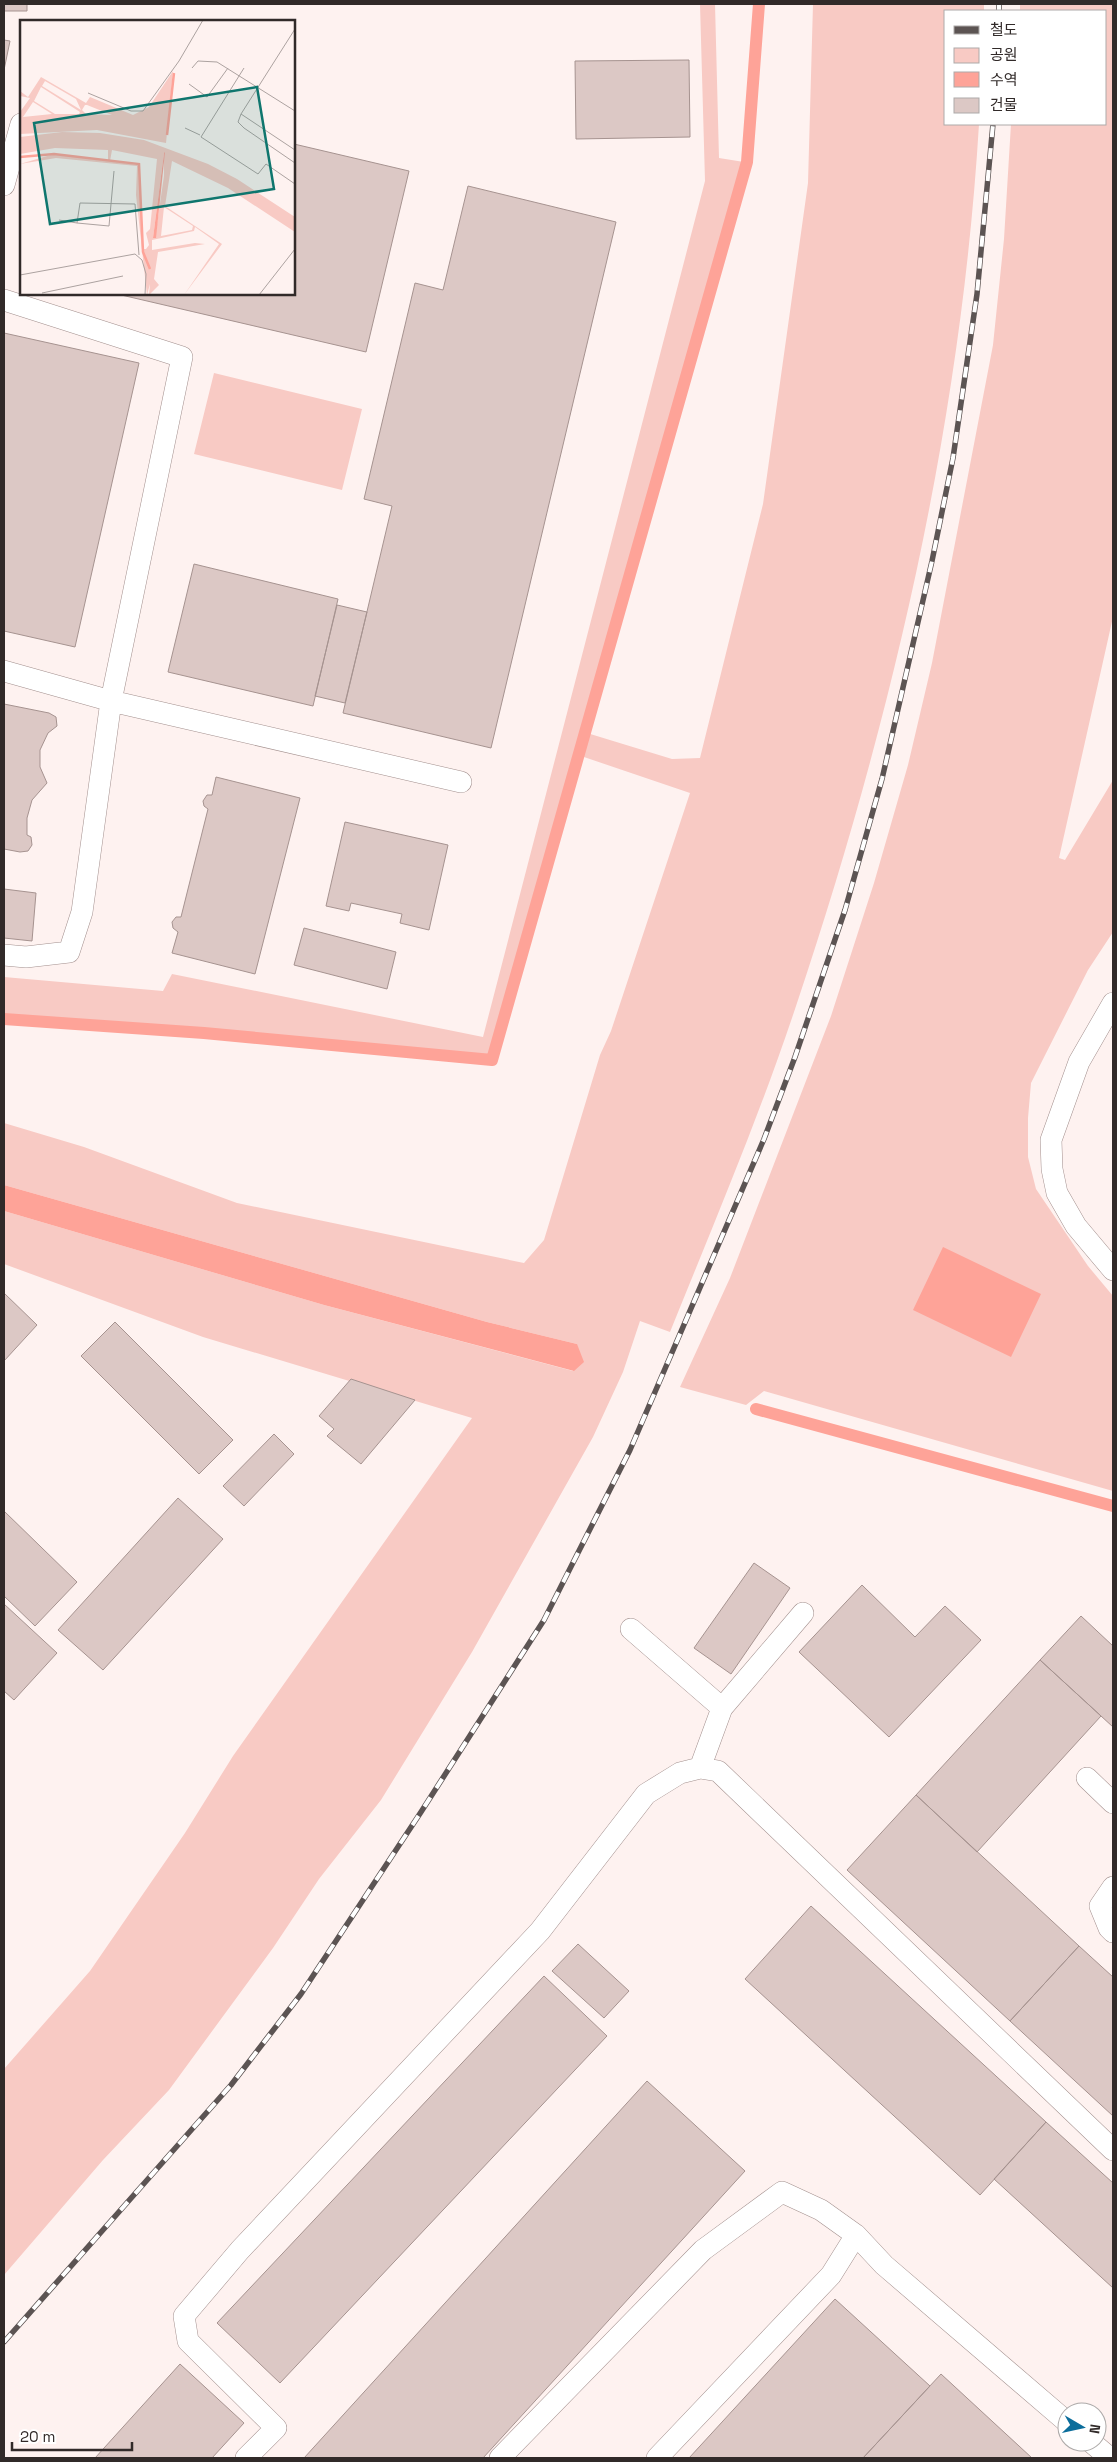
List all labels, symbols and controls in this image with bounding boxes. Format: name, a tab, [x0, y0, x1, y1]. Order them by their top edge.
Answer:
legend	[944, 10, 1107, 125]
inset map	[20, 20, 295, 295]
text: 철도	[990, 20, 1018, 39]
text: 공원	[990, 45, 1018, 64]
text: 수역	[990, 70, 1018, 89]
text: 건물	[990, 95, 1018, 114]
north arrow	[1057, 2402, 1107, 2452]
scale bar	[12, 2420, 132, 2452]
text: N	[1085, 2423, 1104, 2435]
text: 20 m	[20, 2427, 55, 2446]

